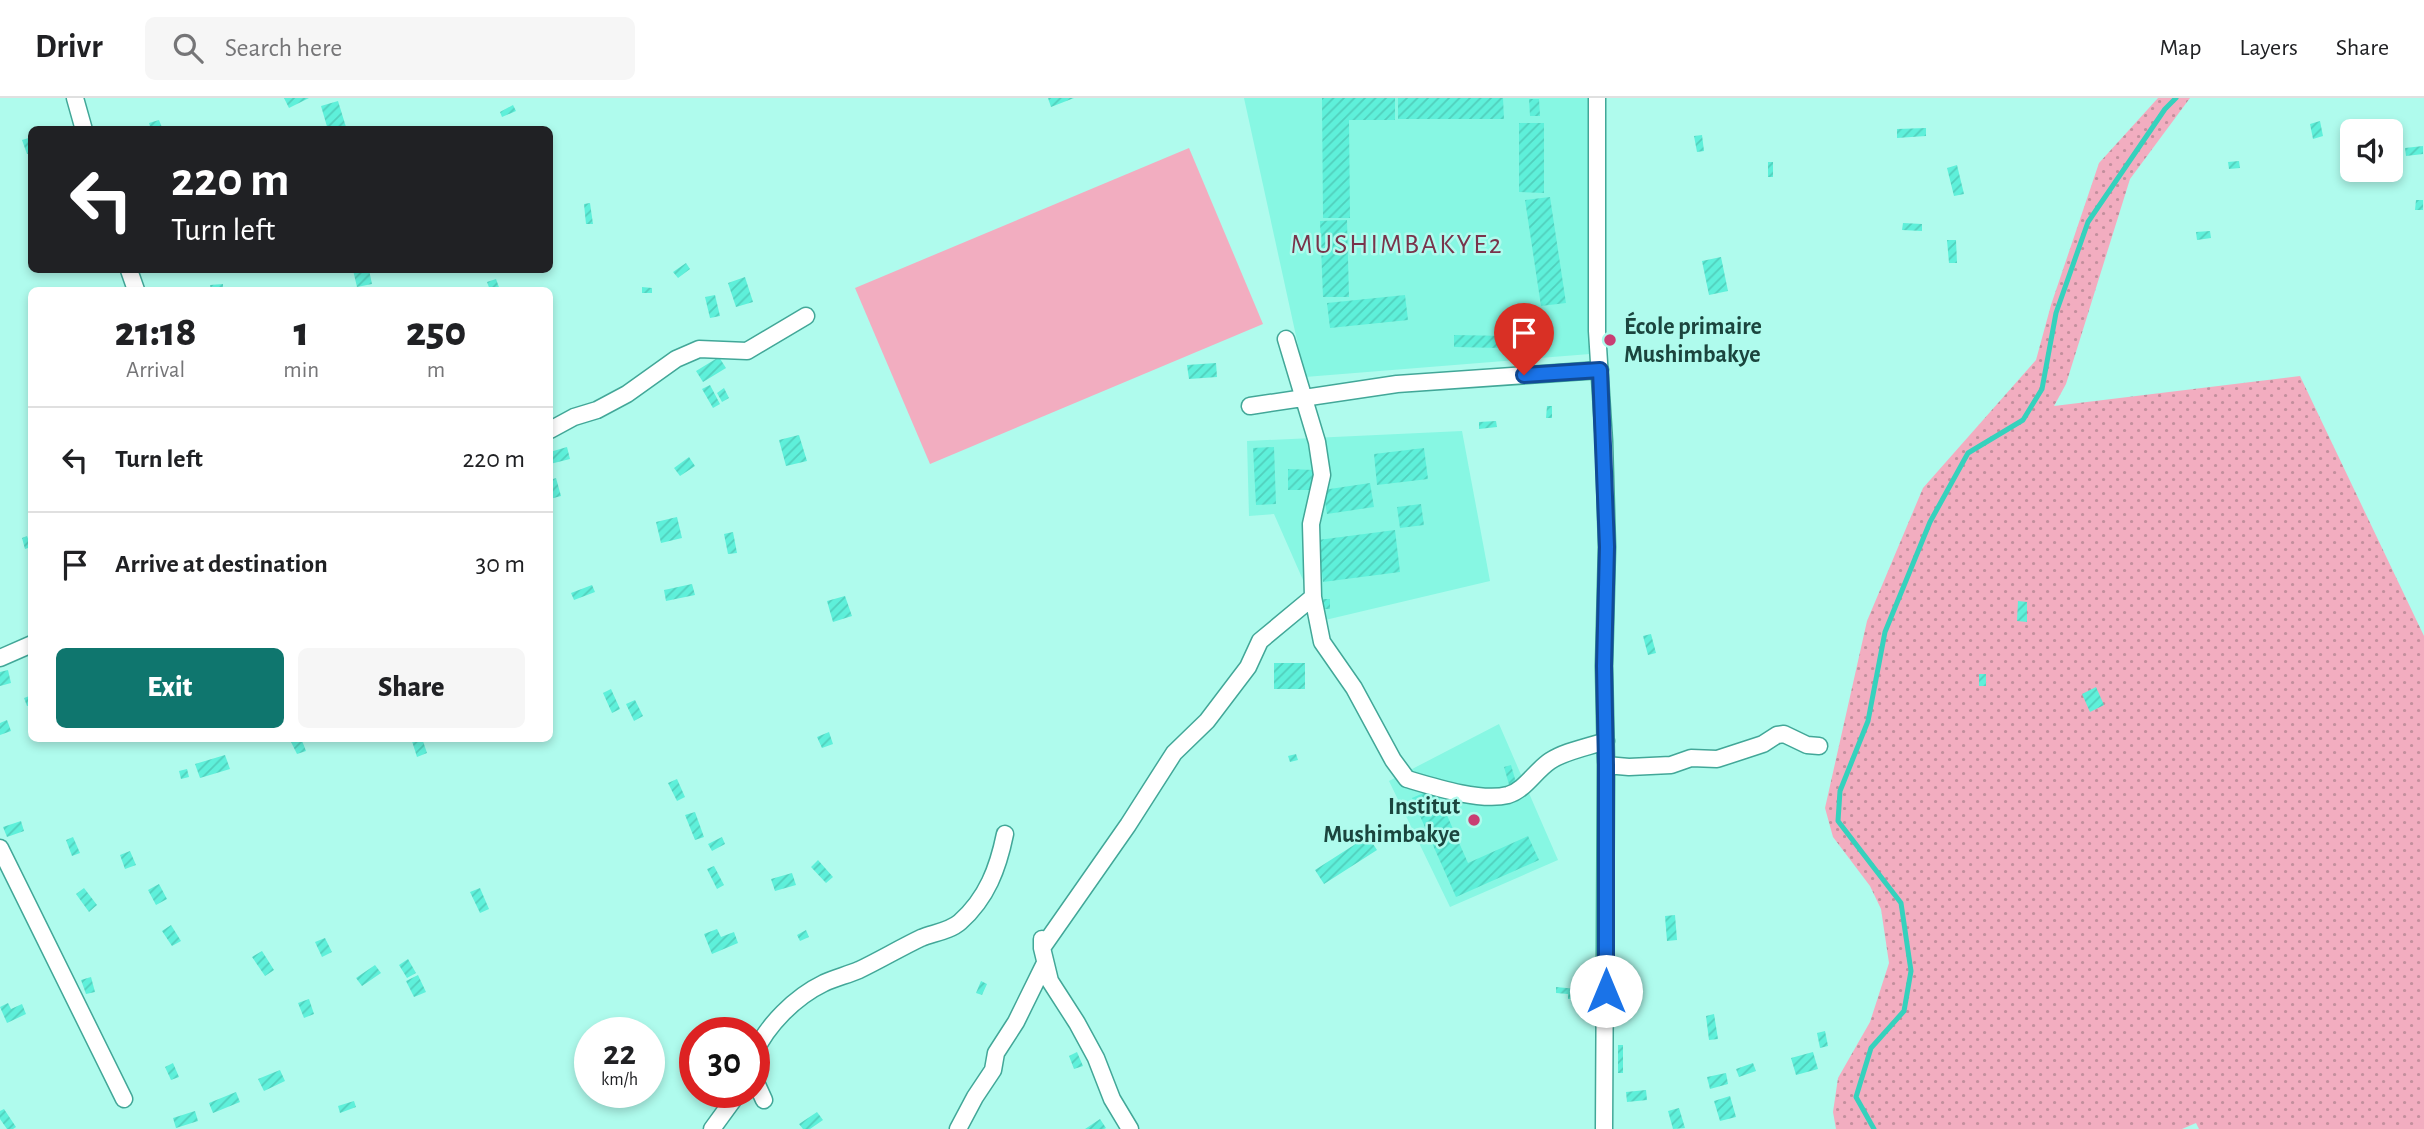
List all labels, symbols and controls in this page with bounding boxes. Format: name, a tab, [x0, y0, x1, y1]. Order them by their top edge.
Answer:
search box	[145, 17, 635, 80]
icon: search	[169, 29, 207, 67]
text: Drivr	[35, 31, 103, 64]
text: Search here	[225, 35, 342, 61]
text: Map	[2159, 36, 2201, 60]
text: Layers	[2239, 36, 2298, 60]
text: Share	[2336, 36, 2389, 60]
map controls	[2340, 119, 2403, 182]
button: sound	[2340, 119, 2403, 182]
icon: left	[56, 154, 147, 245]
text: 220 m	[171, 156, 290, 205]
text: Turn left	[171, 214, 275, 246]
district label: MUSHIMBAKYE2	[1290, 231, 1504, 259]
pin	[1494, 303, 1554, 375]
text: 21:18	[115, 311, 196, 353]
text: 1	[293, 311, 309, 353]
text: 250	[406, 311, 466, 353]
place label: École primaire Mushimbakye	[1624, 311, 1762, 367]
icon: arrive	[1505, 314, 1543, 352]
marker: École primaire Mushimbakye	[1602, 332, 1618, 348]
text: Arrival	[126, 359, 185, 382]
text: min	[283, 359, 319, 382]
text: m	[427, 359, 445, 382]
icon: left	[56, 441, 94, 479]
text: Turn left	[115, 446, 203, 472]
text: 220 m	[463, 446, 525, 472]
icon: arrive	[56, 546, 94, 584]
text: Arrive at destination	[115, 551, 328, 577]
text: 30 m	[475, 551, 525, 577]
button: Exit	[56, 648, 284, 728]
button: Share	[298, 648, 525, 728]
place label: Institut Mushimbakye	[1323, 795, 1460, 847]
marker: Institut Mushimbakye	[1466, 812, 1482, 828]
position arrow	[1569, 954, 1643, 1028]
speed limit sign: 30	[679, 1017, 770, 1108]
text: 22	[603, 1036, 636, 1071]
text: km/h	[601, 1071, 638, 1089]

